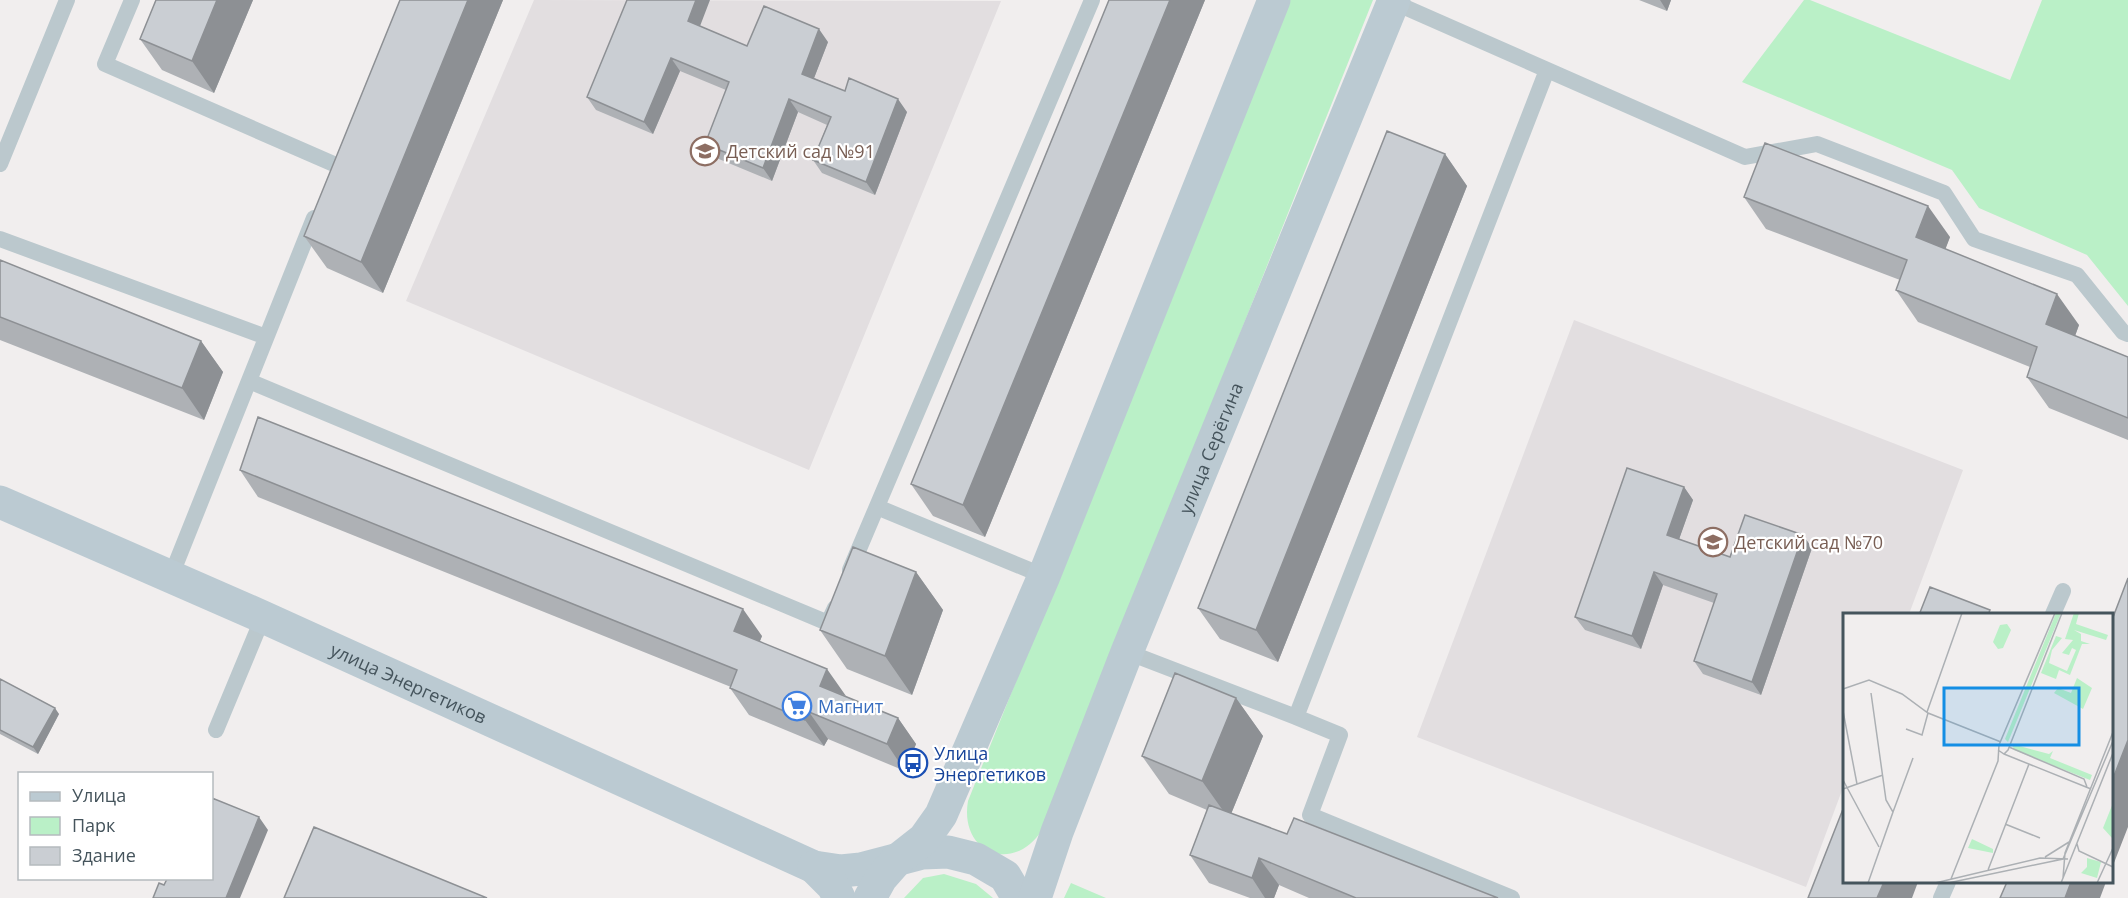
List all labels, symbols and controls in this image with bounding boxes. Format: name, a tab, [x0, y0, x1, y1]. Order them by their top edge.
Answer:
school or university icon: Детский сад №91	[689, 135, 721, 167]
place label: Детский сад №91	[726, 139, 875, 163]
street label: улица Серёгина	[1173, 379, 1248, 517]
school or university icon: Детский сад №70	[1697, 526, 1729, 558]
place label: Детский сад №70	[1734, 530, 1883, 554]
inset map	[1843, 613, 2113, 883]
street label: улица Энергетиков	[327, 637, 491, 729]
supermarket icon: Магнит	[781, 690, 813, 722]
place label: Магнит	[818, 694, 884, 718]
place label: Улица Энергетиков	[934, 741, 1046, 786]
bus stop icon: Улица Энергетиков	[897, 747, 929, 779]
legend	[18, 772, 213, 880]
text: Улица	[72, 783, 126, 807]
text: Парк	[72, 813, 116, 837]
text: Здание	[72, 843, 136, 867]

